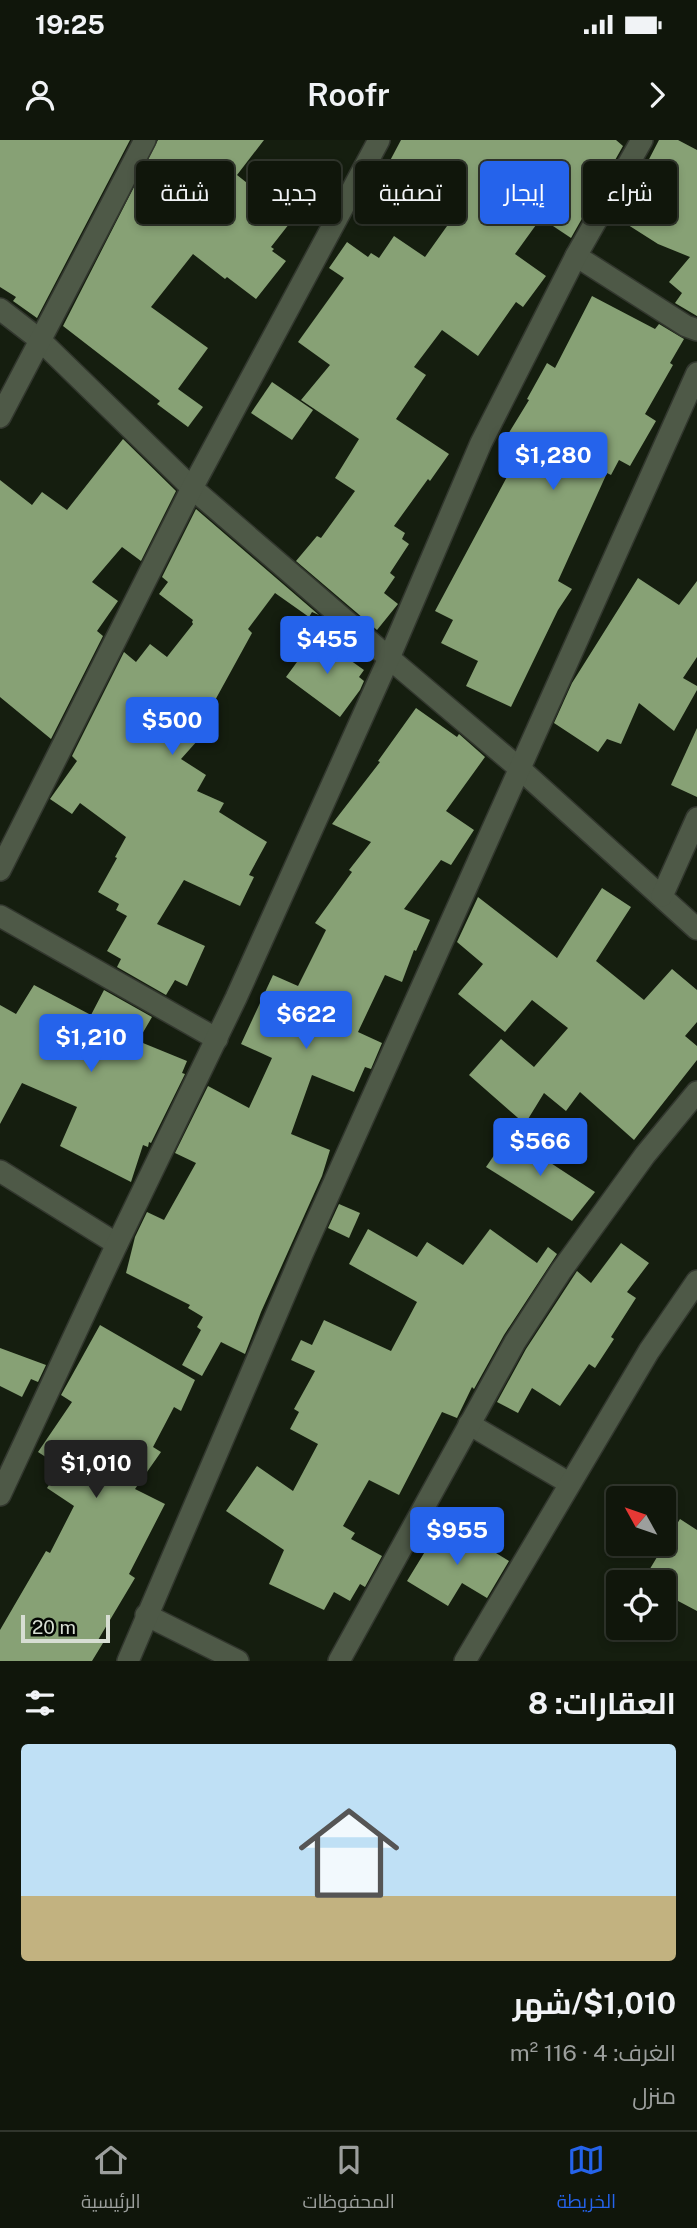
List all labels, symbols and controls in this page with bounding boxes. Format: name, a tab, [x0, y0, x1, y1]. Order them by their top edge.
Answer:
text: 19:25	[35, 9, 105, 40]
icon: person	[21, 76, 59, 114]
text: Roofr	[307, 76, 390, 113]
icon: forward	[638, 76, 676, 114]
chip: شقة	[136, 161, 234, 224]
chip: جديد	[248, 161, 341, 224]
chip: تصفية	[355, 161, 466, 224]
chip: إيجار	[480, 161, 569, 224]
chip: شراء	[583, 161, 677, 224]
pin: $1,280	[496, 432, 610, 492]
text: $1,280	[514, 441, 592, 468]
pin: $455	[286, 616, 368, 676]
text: $455	[296, 625, 358, 652]
pin: $500	[131, 698, 213, 757]
text: $500	[142, 706, 202, 733]
pin: $622	[265, 992, 347, 1051]
text: $622	[276, 1000, 336, 1027]
pin: $1,210	[34, 1014, 148, 1074]
text: $1,210	[55, 1023, 127, 1050]
pin: $566	[499, 1118, 581, 1178]
text: $566	[509, 1127, 571, 1154]
pin: $1,010	[39, 1440, 153, 1500]
text: $1,010	[60, 1449, 132, 1476]
north arrow	[606, 1486, 676, 1556]
map controls	[606, 1486, 676, 1640]
pin: $955	[416, 1508, 498, 1567]
text: $955	[426, 1516, 488, 1543]
button: locate	[606, 1570, 676, 1640]
scale bar	[21, 1612, 110, 1644]
text: 20 m	[32, 1616, 76, 1638]
icon: filters	[21, 1684, 59, 1722]
text: العقارات: 8	[528, 1685, 676, 1721]
icon: home	[286, 1790, 412, 1916]
text: $1,010/شهر	[513, 1985, 676, 2021]
text: الغرف: 4 · 116 m²	[510, 2039, 676, 2066]
text: منزل	[632, 2082, 676, 2109]
tab: الرئيسية	[81, 2141, 141, 2219]
tab: المحفوظات	[302, 2141, 395, 2219]
tab: الخريطة	[557, 2141, 616, 2219]

